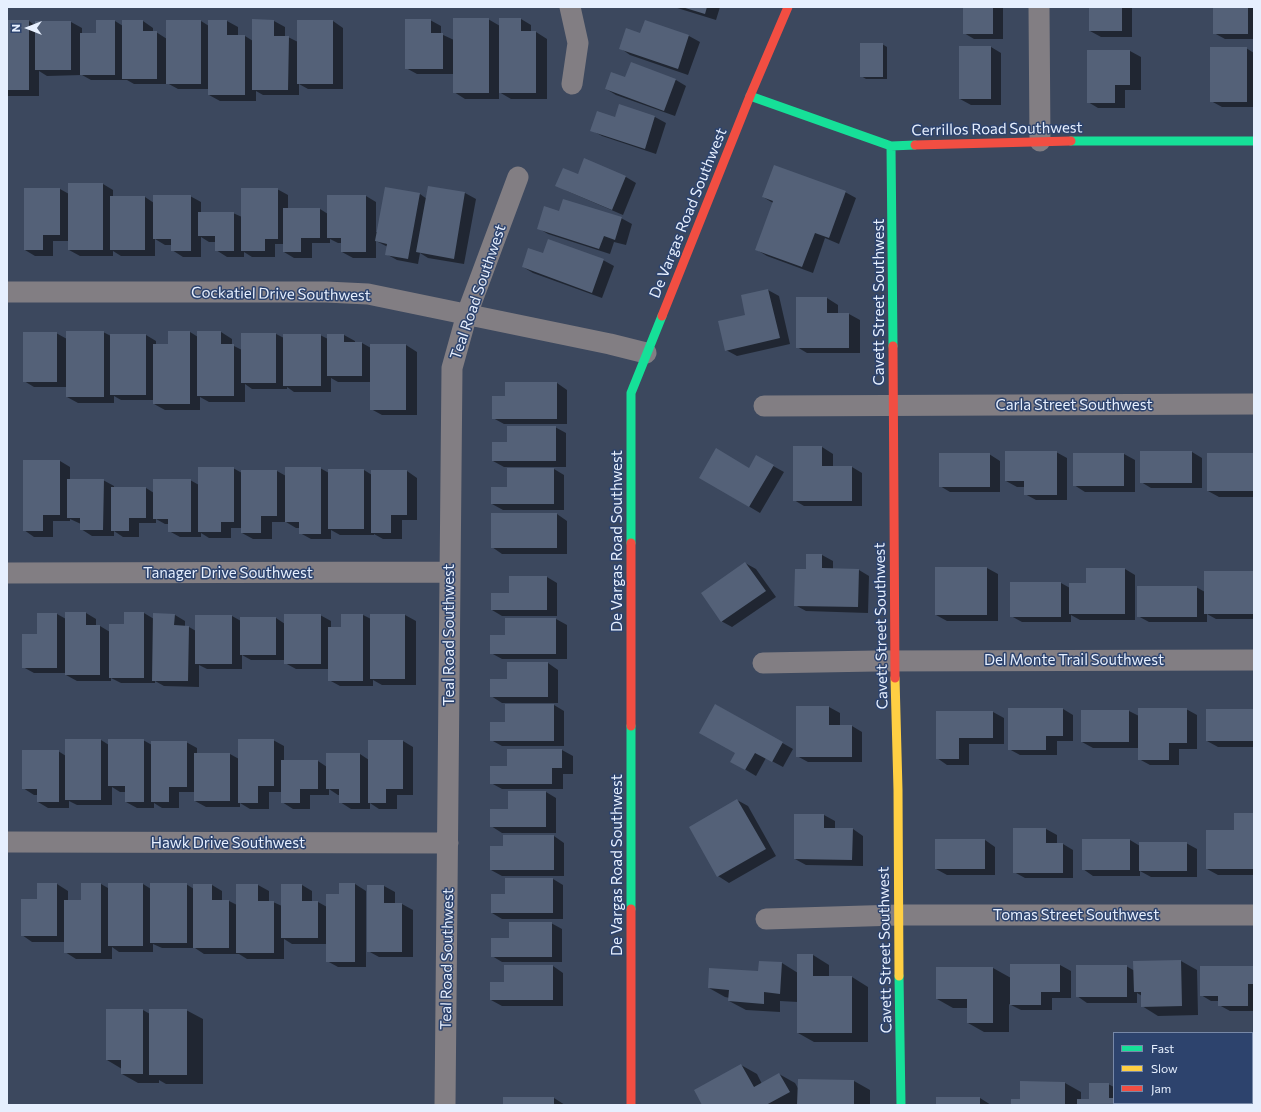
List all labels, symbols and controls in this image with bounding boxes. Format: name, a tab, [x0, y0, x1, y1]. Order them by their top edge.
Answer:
north arrow	[8, 8, 48, 48]
text: N	[9, 24, 22, 32]
street label: Cerrillos Road Southwest	[911, 119, 1083, 139]
street label: De Vargas Road Southwest	[646, 125, 730, 301]
street label: Cavett Street Southwest	[870, 219, 888, 385]
street label: Teal Road Southwest	[446, 222, 510, 362]
street label: Cockatiel Drive Southwest	[191, 283, 371, 305]
street label: Carla Street Southwest	[995, 396, 1153, 414]
street label: De Vargas Road Southwest	[608, 450, 626, 632]
street label: Cavett Street Southwest	[871, 542, 891, 710]
street label: Tanager Drive Southwest	[143, 564, 313, 582]
street label: Teal Road Southwest	[440, 564, 458, 706]
street label: Del Monte Trail Southwest	[984, 651, 1164, 669]
street label: De Vargas Road Southwest	[608, 774, 626, 956]
street label: Hawk Drive Southwest	[151, 834, 305, 852]
street label: Cavett Street Southwest	[875, 866, 895, 1034]
street label: Teal Road Southwest	[437, 888, 457, 1030]
street label: Tomas Street Southwest	[993, 906, 1159, 924]
legend	[1113, 1032, 1253, 1104]
text: Fast	[1151, 1041, 1174, 1055]
text: Slow	[1151, 1061, 1178, 1075]
text: Jam	[1151, 1081, 1171, 1095]

